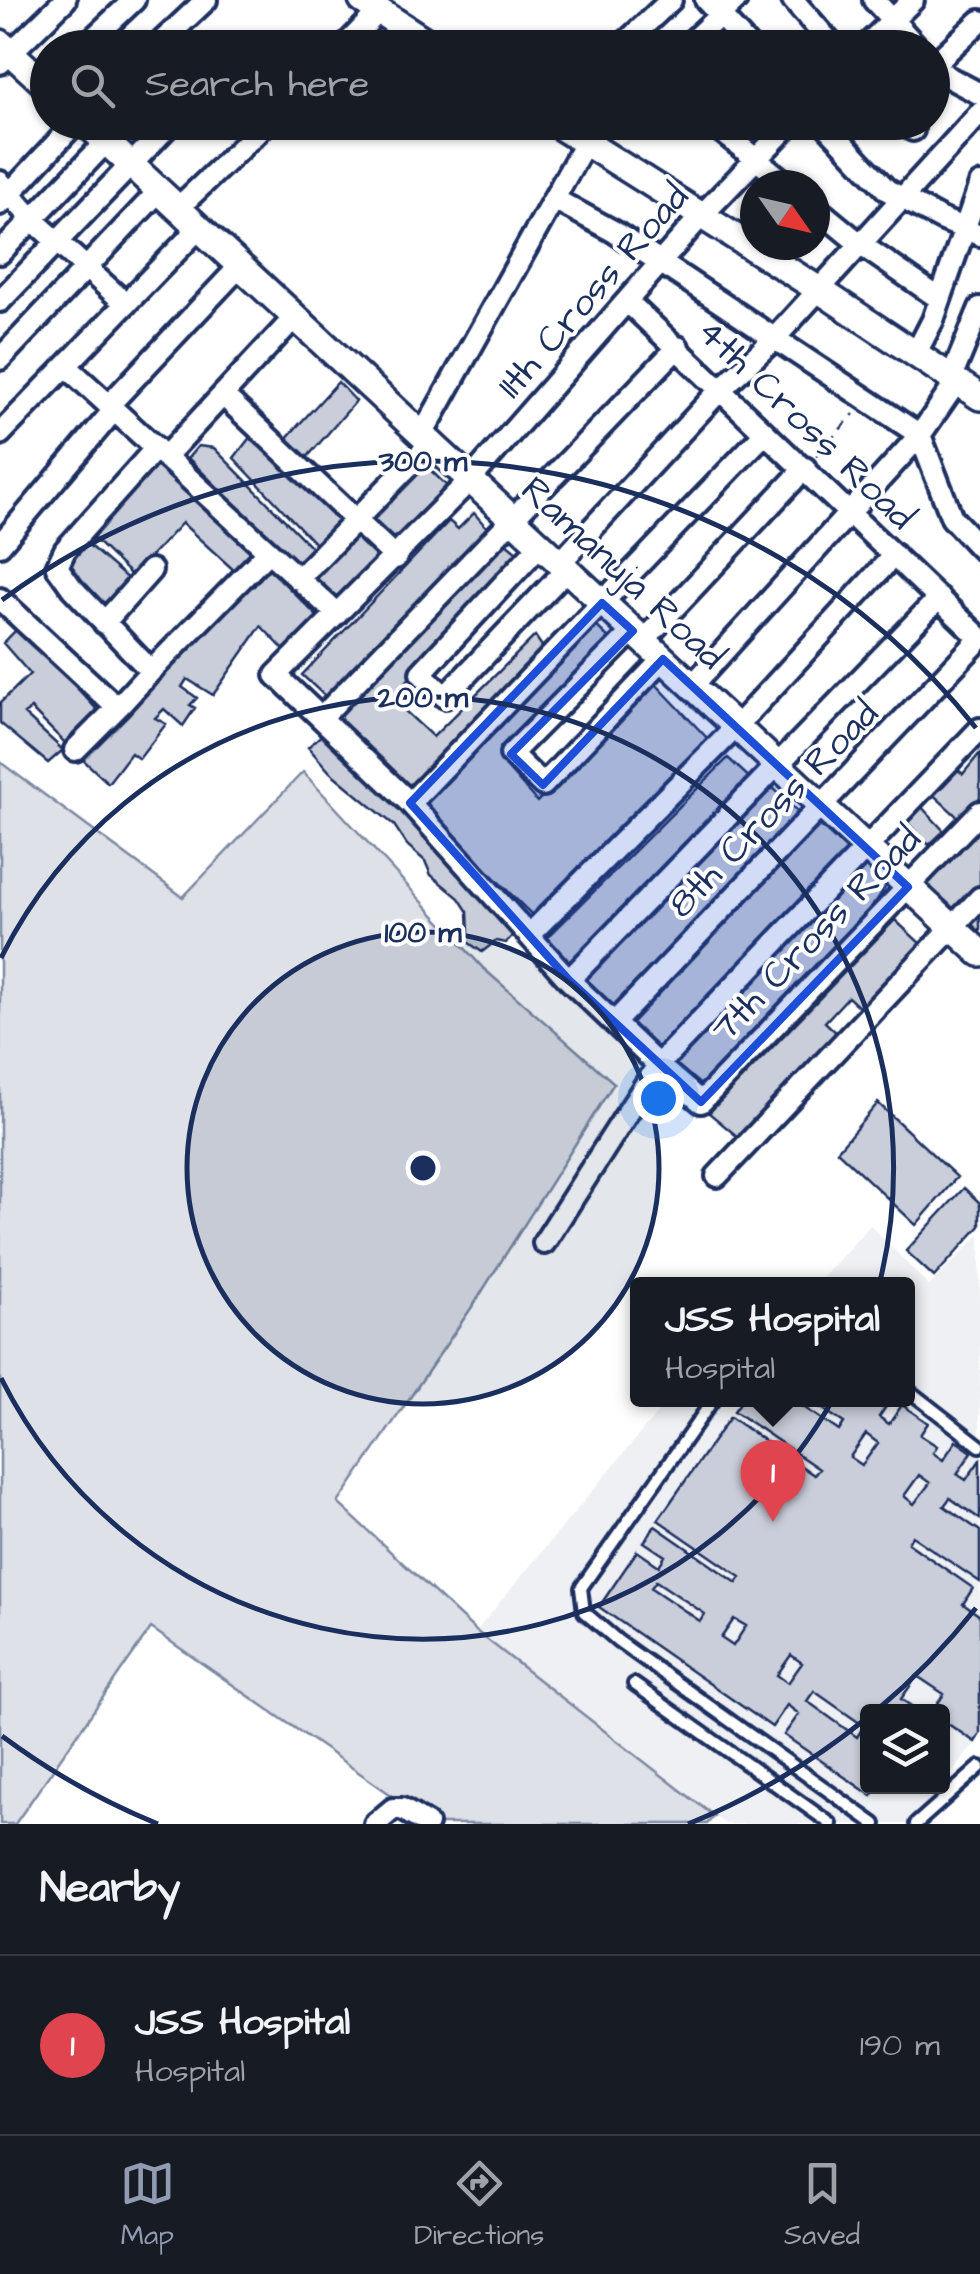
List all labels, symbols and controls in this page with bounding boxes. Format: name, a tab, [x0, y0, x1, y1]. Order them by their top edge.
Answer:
search box	[30, 30, 950, 140]
icon: search	[65, 58, 120, 113]
text: Search here	[145, 59, 369, 111]
north arrow	[740, 170, 830, 260]
street label: 11th Cross Road	[486, 173, 701, 410]
street label: 4th Cross Road	[685, 307, 926, 542]
text: 300 m	[378, 441, 468, 483]
street label: Ramanuja Road	[509, 465, 736, 682]
text: 200 m	[377, 677, 469, 719]
street label: 8th Cross Road	[656, 689, 891, 930]
street label: 7th Cross Road	[700, 815, 933, 1054]
text: 100 m	[384, 912, 462, 954]
your location	[633, 1073, 684, 1124]
centre of rings	[405, 1150, 441, 1186]
popup	[630, 1277, 915, 1407]
text: JSS Hospital	[665, 1294, 880, 1346]
text: Hospital	[665, 1346, 775, 1391]
pin: 1	[740, 1440, 806, 1522]
map controls	[860, 1704, 950, 1794]
button: layers	[860, 1704, 950, 1794]
text: Nearby	[40, 1860, 180, 1918]
text: JSS Hospital	[135, 1997, 350, 2049]
text: 1	[70, 2023, 75, 2068]
text: 190 m	[860, 2023, 940, 2068]
text: Hospital	[135, 2049, 245, 2094]
tab: Map	[120, 2156, 175, 2255]
tab: Directions	[414, 2156, 544, 2255]
tab: Saved	[784, 2156, 860, 2255]

